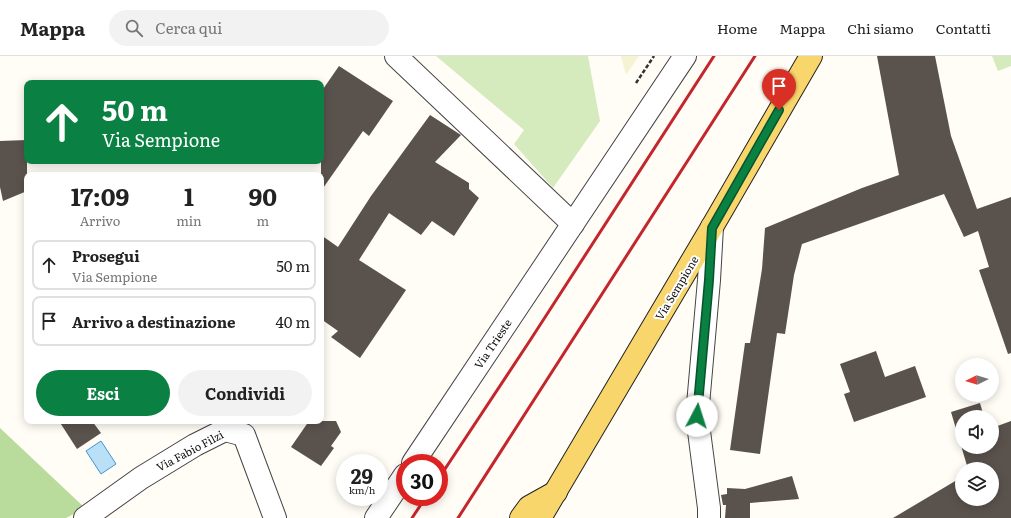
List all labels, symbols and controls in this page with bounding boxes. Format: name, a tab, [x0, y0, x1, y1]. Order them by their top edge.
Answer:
search box	[109, 10, 389, 46]
text: Mappa	[20, 14, 85, 42]
text: Cerca qui	[155, 16, 222, 39]
icon: search	[123, 17, 145, 39]
text: Home	[717, 18, 757, 38]
text: Mappa	[779, 18, 825, 38]
text: Chi siamo	[847, 18, 914, 38]
text: Contatti	[936, 18, 991, 38]
pin	[762, 69, 796, 110]
icon: arrive	[768, 75, 790, 97]
text: 50 m	[102, 88, 168, 130]
icon: ahead	[36, 96, 88, 148]
text: Via Sempione	[102, 126, 220, 153]
text: 17:09	[71, 178, 129, 213]
text: 1	[184, 178, 194, 213]
text: 90	[249, 178, 277, 213]
text: Arrivo	[80, 211, 120, 230]
text: min	[176, 211, 202, 230]
text: m	[257, 211, 269, 230]
text: Prosegui	[72, 244, 140, 267]
street label: Via Sempione	[651, 252, 702, 323]
icon: ahead	[38, 254, 60, 276]
text: 50 m	[276, 254, 310, 277]
text: Via Sempione	[72, 267, 157, 286]
icon: arrive	[38, 310, 60, 332]
text: Arrivo a destinazione	[72, 310, 236, 333]
text: 40 m	[276, 310, 310, 333]
street label: Via Trieste	[470, 315, 515, 372]
north arrow	[955, 358, 999, 402]
map controls	[955, 358, 999, 506]
button: Esci	[36, 370, 170, 416]
button: Condividi	[178, 370, 312, 416]
position arrow	[676, 395, 718, 437]
button: sound	[955, 410, 999, 454]
street label: Via Fabio Filzi	[153, 426, 226, 474]
speed limit sign: 30	[396, 454, 448, 506]
text: 29	[351, 460, 373, 490]
button: layers	[955, 462, 999, 506]
text: km/h	[349, 482, 375, 497]

